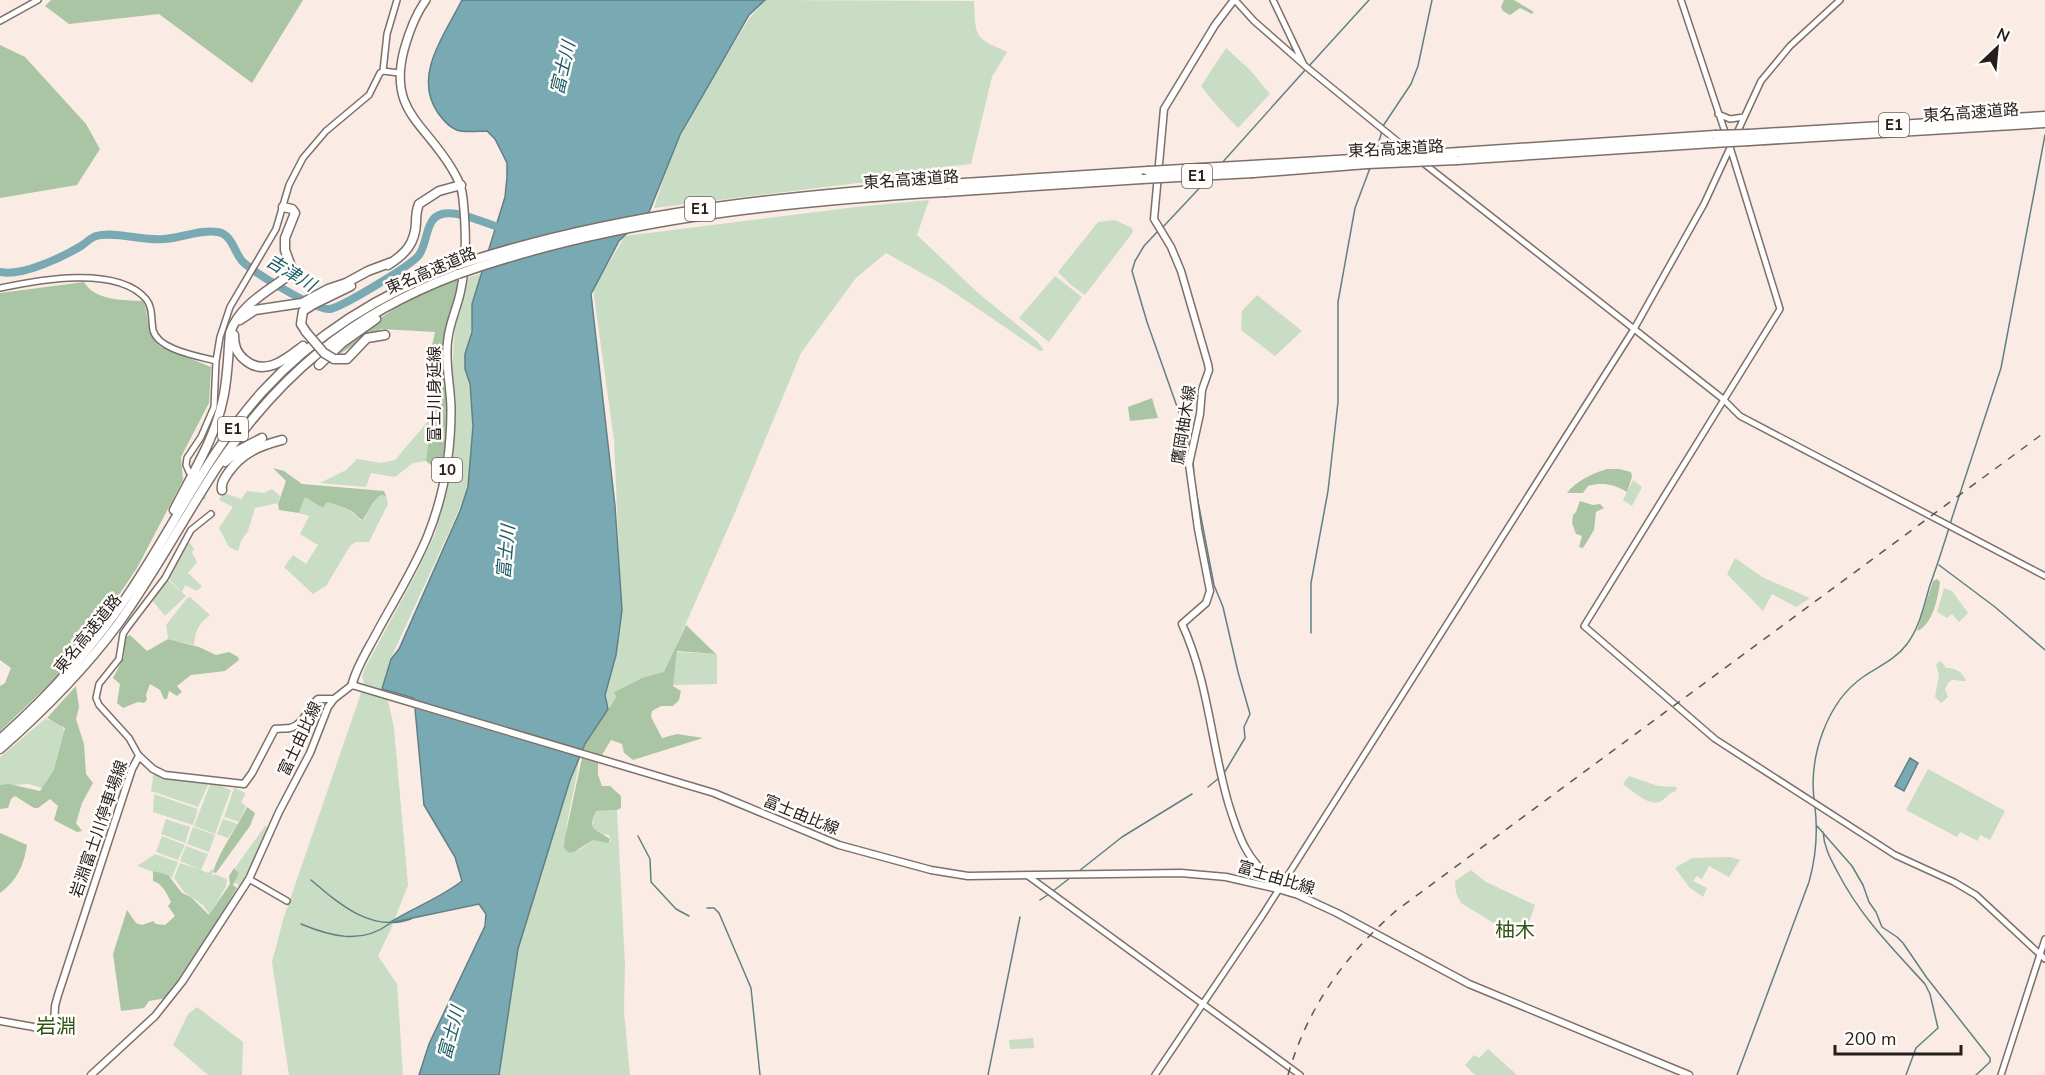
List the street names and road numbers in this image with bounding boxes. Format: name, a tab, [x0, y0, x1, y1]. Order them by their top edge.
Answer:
street label: 東名高速道路	[1922, 99, 2020, 127]
road number: E1	[1879, 113, 1909, 137]
street label: 東名高速道路	[1347, 136, 1445, 162]
road number: E1	[1182, 164, 1212, 188]
street label: 東名高速道路	[862, 166, 960, 194]
road number: E1	[685, 197, 715, 221]
street label: 東名高速道路	[383, 242, 479, 300]
street label: 富士川身延線	[424, 346, 446, 442]
street label: 鷹岡柚木線	[1167, 384, 1201, 466]
road number: E1	[218, 417, 248, 441]
road number: 10	[432, 458, 462, 482]
street label: 東名高速道路	[49, 590, 127, 678]
street label: 富士由比線	[273, 698, 327, 780]
street label: 岩淵富士川停車場線	[65, 757, 133, 901]
street label: 富士由比線	[760, 790, 842, 840]
street label: 富士由比線	[1235, 856, 1317, 900]

